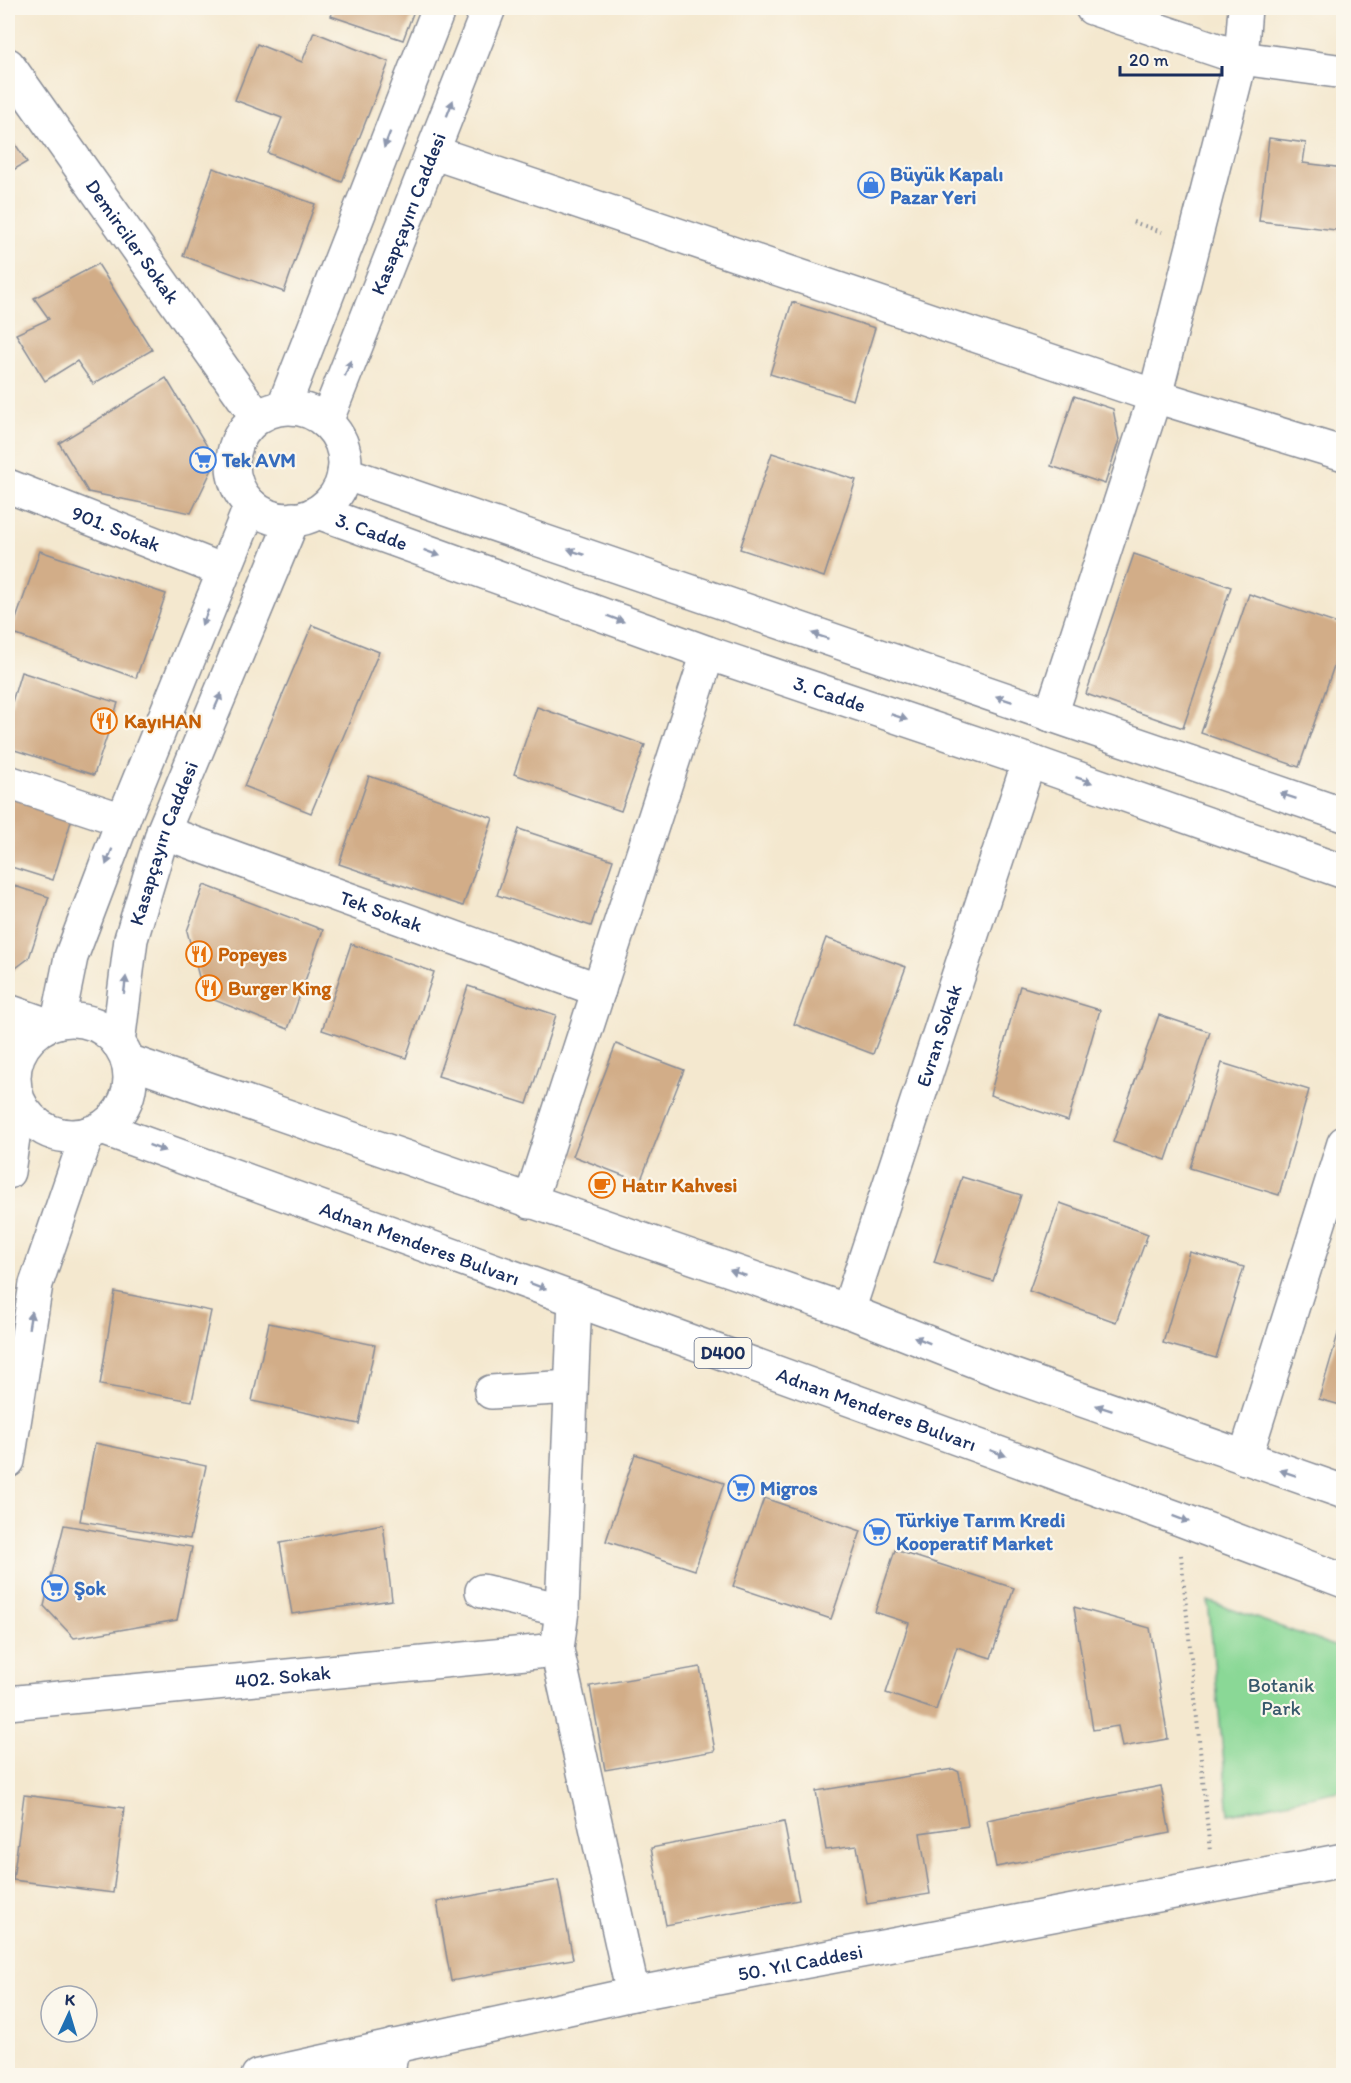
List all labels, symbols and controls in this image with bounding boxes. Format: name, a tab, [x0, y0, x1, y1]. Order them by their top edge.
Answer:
scale bar	[1120, 39, 1222, 77]
text: 20 m	[1129, 49, 1169, 71]
one-way arrow	[446, 99, 455, 117]
street label: Kasapçayırı Caddesi	[365, 129, 451, 298]
one-way arrow	[382, 131, 392, 149]
place label: Büyük Kapalı Pazar Yeri	[890, 162, 1003, 209]
shop icon: Büyük Kapalı Pazar Yeri	[856, 170, 886, 200]
street label: Demirciler Sokak	[81, 175, 185, 309]
one-way arrow	[343, 358, 353, 376]
supermarket icon: Tek AVM	[188, 445, 218, 475]
place label: Tek AVM	[221, 448, 296, 472]
street label: 901. Sokak	[68, 500, 164, 557]
street label: 3. Cadde	[332, 507, 411, 555]
one-way arrow	[567, 547, 585, 557]
one-way arrow	[423, 548, 441, 558]
one-way arrow	[200, 609, 210, 627]
one-way arrow	[607, 615, 625, 625]
one-way arrow	[811, 630, 829, 640]
street label: 3. Cadde	[790, 671, 869, 717]
one-way arrow	[213, 691, 223, 709]
one-way arrow	[995, 694, 1013, 704]
restaurant icon: KayıHAN	[89, 706, 119, 736]
place label: KayıHAN	[124, 709, 202, 734]
one-way arrow	[890, 713, 908, 723]
street label: Kasapçayırı Caddesi	[124, 757, 203, 928]
one-way arrow	[1075, 776, 1093, 786]
one-way arrow	[1279, 791, 1297, 801]
one-way arrow	[104, 848, 113, 866]
street label: Tek Sokak	[337, 885, 426, 937]
restaurant icon: Popeyes	[184, 939, 214, 969]
place label: Popeyes	[218, 942, 287, 967]
restaurant icon: Burger King	[194, 973, 224, 1003]
one-way arrow	[121, 975, 130, 994]
place label: Burger King	[228, 976, 332, 1001]
street label: Evran Sokak	[911, 981, 967, 1090]
one-way arrow	[149, 1144, 167, 1154]
cafe icon: Hatır Kahvesi	[587, 1170, 617, 1200]
place label: Hatır Kahvesi	[622, 1173, 737, 1197]
street label: Adnan Menderes Bulvarı	[317, 1196, 523, 1291]
one-way arrow	[729, 1268, 747, 1277]
one-way arrow	[529, 1282, 547, 1292]
one-way arrow	[25, 1310, 34, 1329]
one-way arrow	[912, 1335, 930, 1345]
road number: D400	[694, 1338, 752, 1368]
street label: Adnan Menderes Bulvarı	[773, 1362, 980, 1456]
one-way arrow	[1095, 1403, 1113, 1413]
one-way arrow	[989, 1448, 1007, 1458]
one-way arrow	[1279, 1467, 1297, 1477]
supermarket icon: Migros	[726, 1473, 756, 1503]
place label: Migros	[760, 1476, 818, 1501]
place label: Türkiye Tarım Kredi Kooperatif Market	[895, 1508, 1065, 1556]
one-way arrow	[1172, 1515, 1190, 1525]
supermarket icon: Türkiye Tarım Kredi Kooperatif Market	[862, 1517, 892, 1547]
supermarket icon: Şok	[40, 1573, 70, 1603]
place label: Şok	[74, 1576, 107, 1601]
street label: 402. Sokak	[234, 1660, 332, 1693]
park label: Botanik Park	[1248, 1673, 1315, 1720]
street label: 50. Yıl Caddesi	[736, 1939, 865, 1986]
north arrow	[39, 1984, 99, 2044]
text: K	[64, 1990, 77, 2009]

